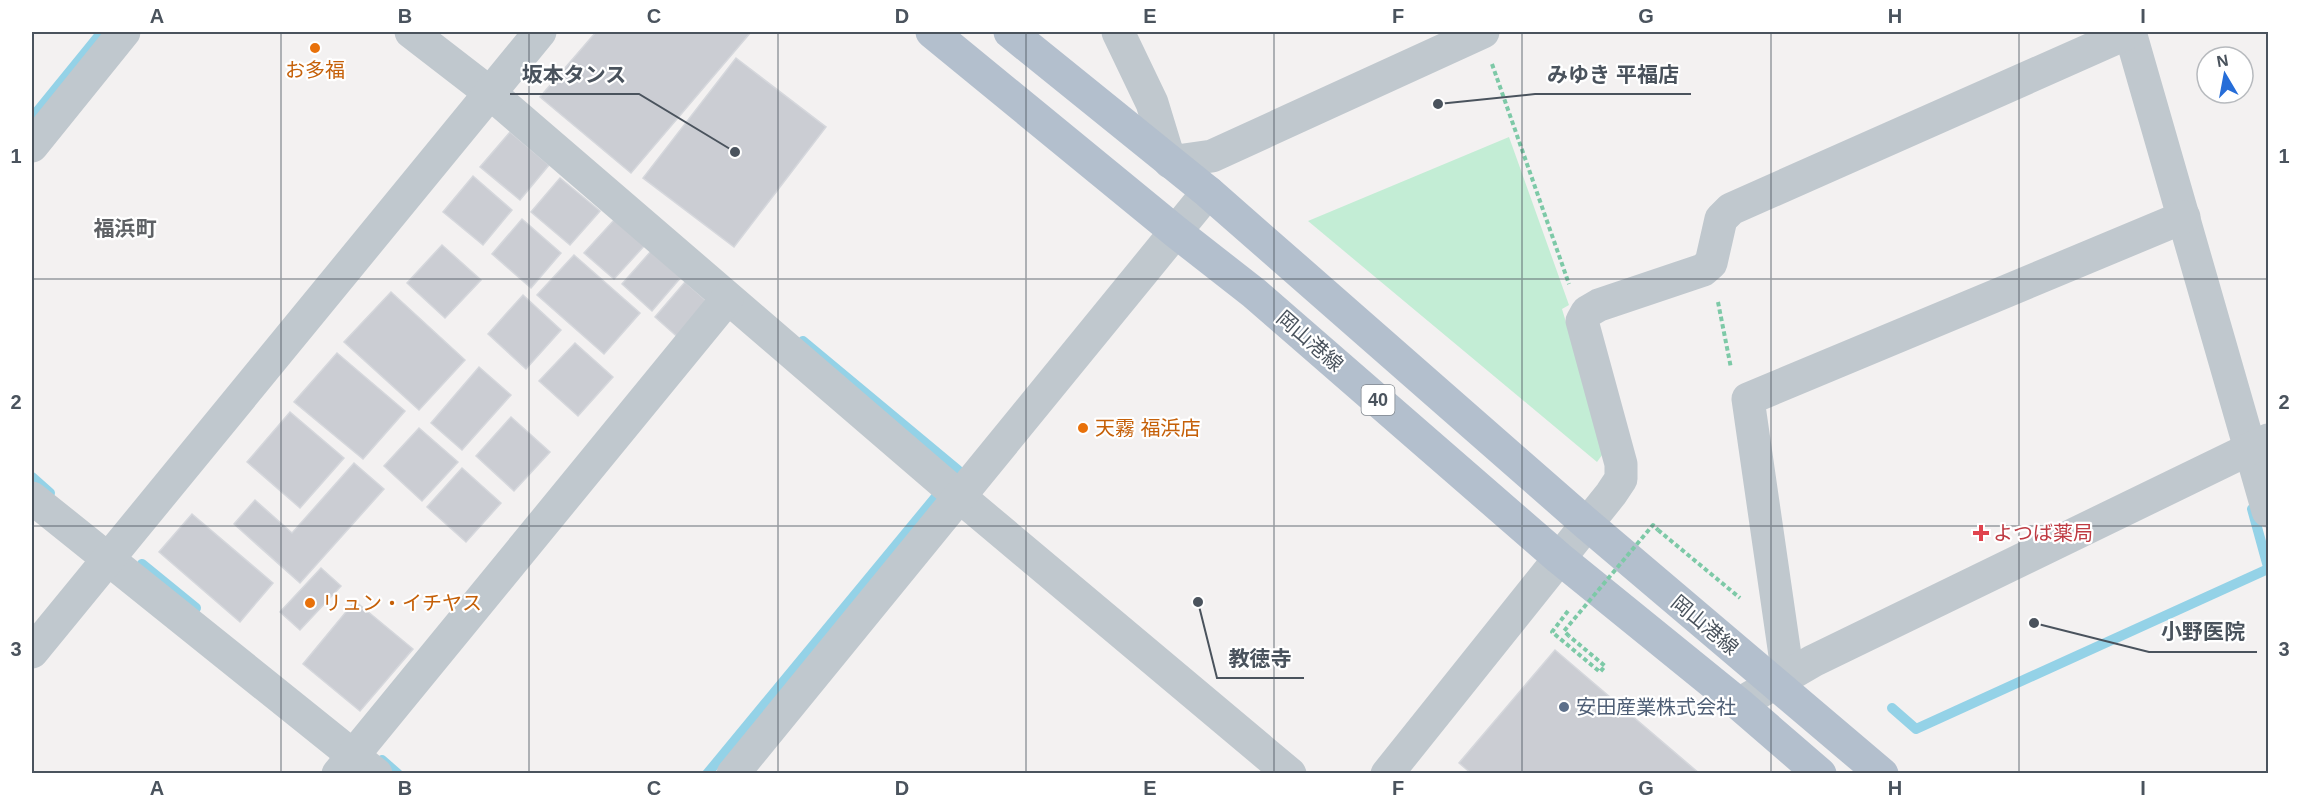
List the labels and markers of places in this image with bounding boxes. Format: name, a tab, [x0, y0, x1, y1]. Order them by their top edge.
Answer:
marker: お多福	[308, 41, 322, 55]
callout: 坂本タンス	[510, 55, 639, 94]
callout: みゆき 平福店	[1535, 55, 1691, 94]
place label: お多福	[285, 59, 345, 81]
place label: 天霧 福浜店	[1095, 417, 1201, 439]
marker: 天霧 福浜店	[1076, 421, 1090, 435]
place label: よつば薬局	[1993, 522, 2093, 544]
marker: よつば薬局	[1974, 526, 1988, 540]
place label: リュン・イチヤス	[322, 592, 482, 614]
marker: リュン・イチヤス	[303, 596, 317, 610]
callout: 小野医院	[2149, 613, 2257, 652]
callout: 教徳寺	[1217, 639, 1304, 678]
place label: 安田産業株式会社	[1576, 696, 1736, 718]
marker: 安田産業株式会社	[1557, 700, 1571, 714]

